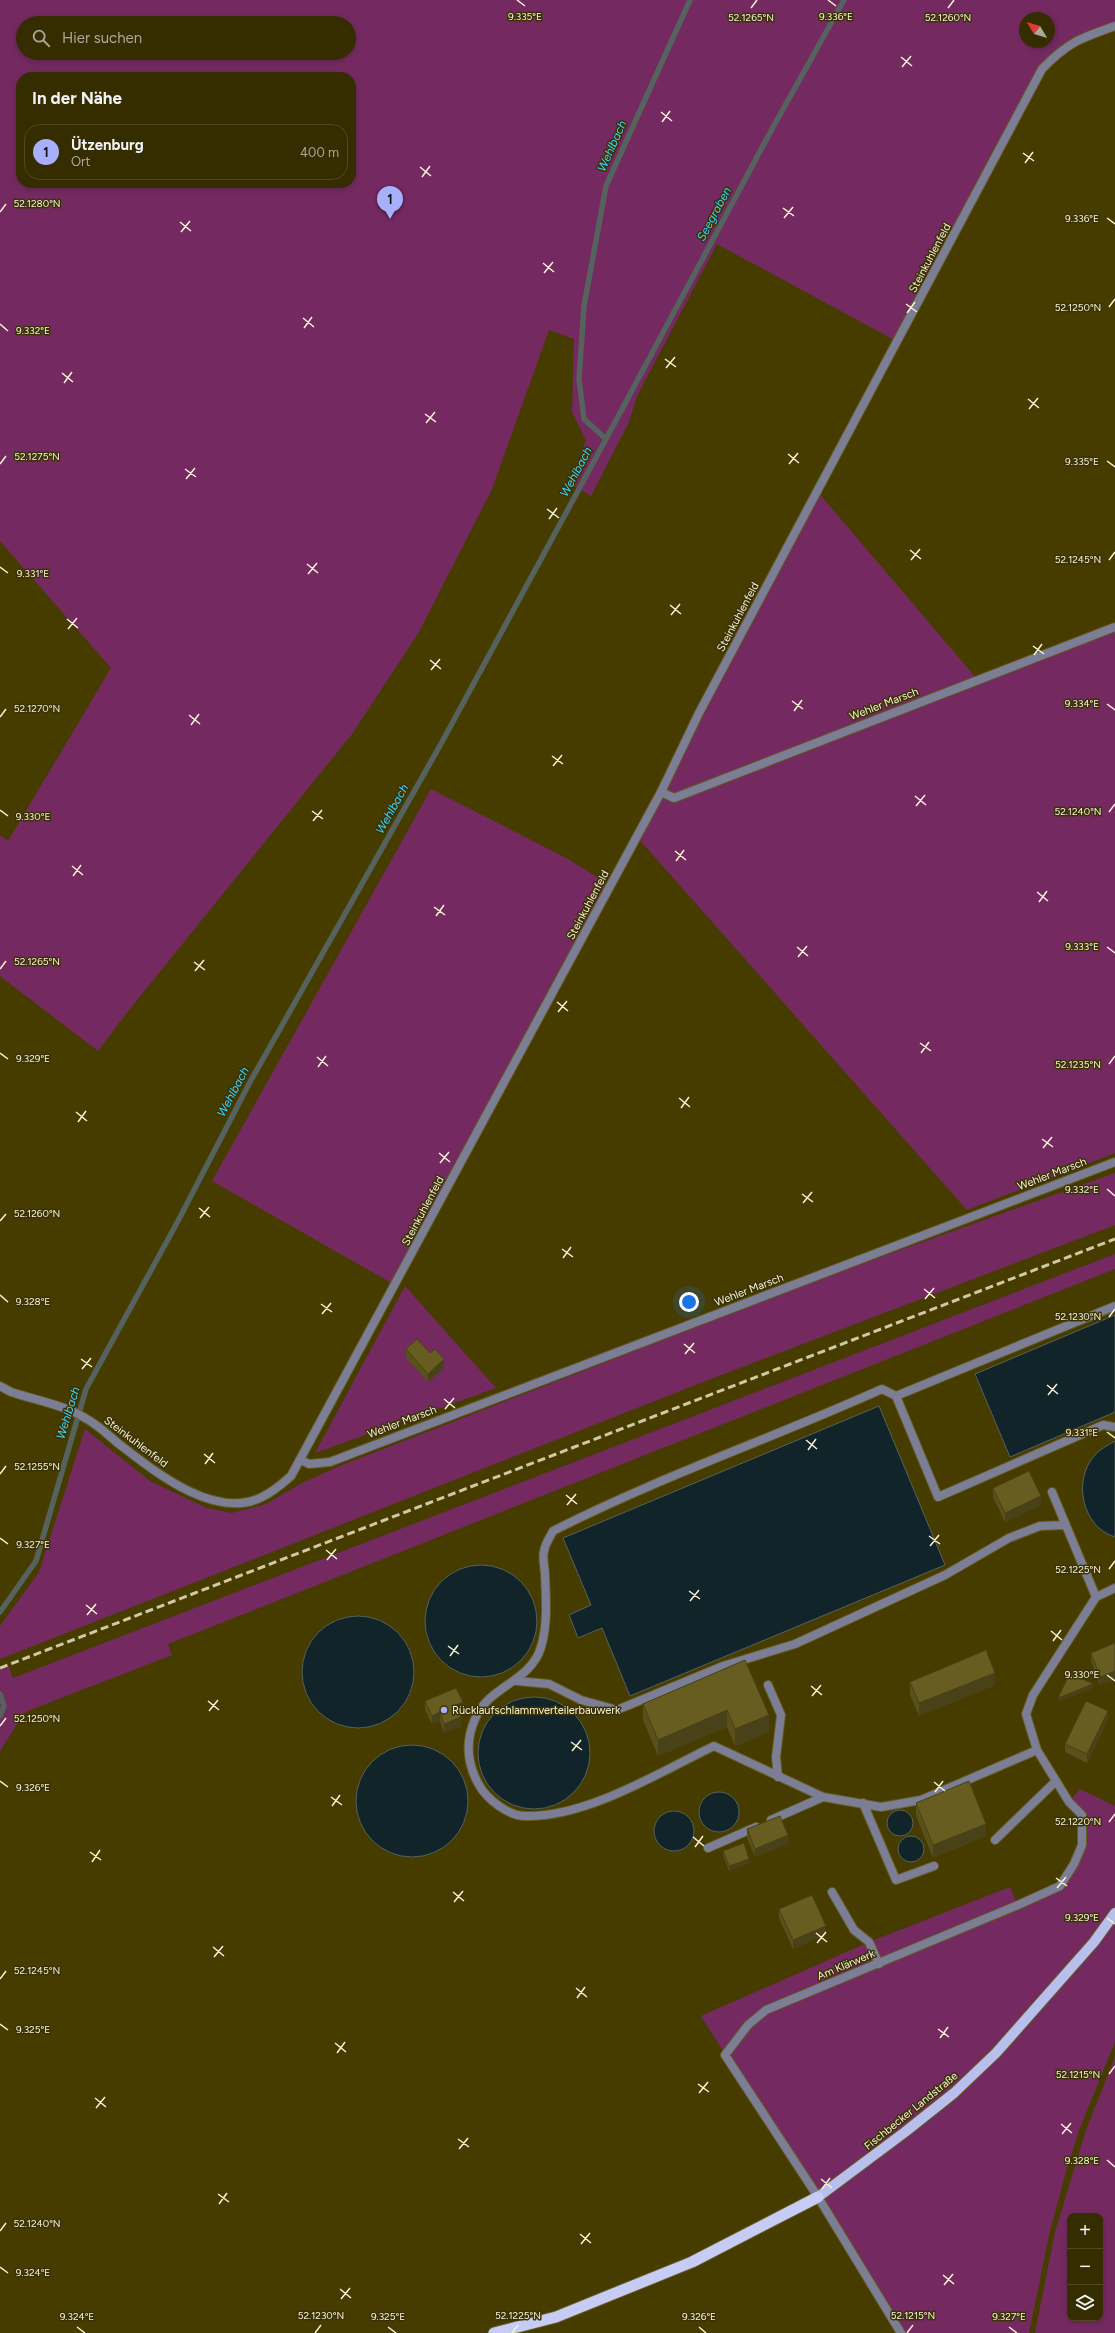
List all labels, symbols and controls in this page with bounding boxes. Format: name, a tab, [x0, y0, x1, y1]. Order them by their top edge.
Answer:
text: 9.335°E	[508, 10, 542, 23]
text: 9.336°E	[819, 10, 853, 23]
text: 52.1265°N	[728, 11, 774, 24]
text: 52.1260°N	[925, 11, 971, 24]
north arrow	[1019, 12, 1055, 48]
search box	[16, 16, 356, 60]
icon: search	[30, 27, 52, 49]
text: Hier suchen	[62, 29, 142, 47]
text: In der Nähe	[32, 88, 122, 108]
water label: Wehlbach	[595, 118, 630, 174]
text: Ützenburg	[71, 136, 144, 154]
text: 1	[43, 145, 49, 160]
text: 400 m	[300, 145, 339, 160]
text: Ort	[71, 154, 90, 169]
water label: Seegraben	[694, 184, 734, 243]
pin: 1	[377, 186, 403, 219]
text: 52.1280°N	[13, 197, 61, 210]
text: 9.336°E	[1065, 212, 1099, 225]
street label: Steinkuhlenfeld	[906, 221, 954, 295]
text: 52.1250°N	[1055, 301, 1101, 314]
text: 9.332°E	[16, 324, 50, 337]
water label: Wehlbach	[557, 444, 595, 499]
text: 52.1275°N	[14, 450, 60, 463]
text: 9.335°E	[1065, 455, 1099, 468]
text: 52.1245°N	[1055, 553, 1101, 566]
text: 9.331°E	[17, 567, 49, 580]
street label: Steinkuhlenfeld	[714, 580, 762, 654]
street label: Wehler Marsch	[848, 685, 920, 723]
text: 9.334°E	[1065, 697, 1099, 710]
text: 52.1270°N	[14, 702, 60, 715]
water label: Wehlbach	[373, 782, 411, 836]
text: 52.1240°N	[1054, 805, 1102, 818]
text: 9.330°E	[16, 810, 50, 823]
street label: Steinkuhlenfeld	[564, 868, 612, 942]
text: 9.333°E	[1065, 940, 1099, 953]
text: 52.1265°N	[14, 955, 60, 968]
text: 9.329°E	[16, 1052, 50, 1065]
text: 52.1235°N	[1055, 1058, 1101, 1071]
water label: Wehlbach	[214, 1064, 252, 1119]
street label: Wehler Marsch	[1016, 1155, 1088, 1193]
street label: Steinkuhlenfeld	[399, 1174, 447, 1248]
text: 9.332°E	[1065, 1183, 1099, 1196]
text: 52.1260°N	[14, 1207, 60, 1220]
street label: Wehler Marsch	[713, 1271, 785, 1309]
your location	[679, 1292, 699, 1312]
text: 9.328°E	[16, 1295, 50, 1308]
text: 52.1230°N	[1055, 1310, 1101, 1323]
water label: Wehlbach	[53, 1385, 83, 1441]
street label: Wehler Marsch	[366, 1403, 438, 1441]
street label: Steinkuhlenfeld	[101, 1414, 171, 1470]
text: 9.331°E	[1066, 1426, 1098, 1439]
text: 52.1255°N	[14, 1460, 60, 1473]
text: 9.327°E	[16, 1538, 50, 1551]
text: 52.1225°N	[1055, 1563, 1101, 1576]
text: 9.330°E	[1065, 1668, 1099, 1681]
place label: Rücklaufschlammverteilerbauwerk	[452, 1704, 621, 1717]
marker: Rücklaufschlammverteilerbauwerk	[439, 1705, 449, 1715]
text: 52.1250°N	[14, 1712, 60, 1725]
text: 9.326°E	[16, 1781, 50, 1794]
text: 52.1220°N	[1055, 1815, 1101, 1828]
text: 9.329°E	[1065, 1911, 1099, 1924]
street label: Am Klärwerk	[815, 1947, 877, 1983]
text: 52.1245°N	[14, 1964, 60, 1977]
text: 9.325°E	[16, 2023, 50, 2036]
text: 52.1215°N	[1056, 2068, 1100, 2081]
street label: Fischbecker Landstraße	[862, 2069, 960, 2153]
text: 9.328°E	[1065, 2154, 1099, 2167]
map controls	[1067, 2213, 1103, 2321]
button: +	[1067, 2213, 1103, 2249]
text: 52.1240°N	[13, 2217, 61, 2230]
button: −	[1067, 2249, 1103, 2285]
text: 9.324°E	[16, 2266, 50, 2279]
button: layers	[1067, 2285, 1103, 2321]
text: 52.1230°N	[298, 2309, 344, 2322]
text: 52.1225°N	[495, 2309, 541, 2322]
text: 52.1215°N	[891, 2309, 935, 2322]
text: 9.324°E	[60, 2310, 94, 2323]
text: 9.325°E	[371, 2310, 405, 2323]
text: 9.326°E	[682, 2310, 716, 2323]
text: 9.327°E	[992, 2310, 1026, 2323]

